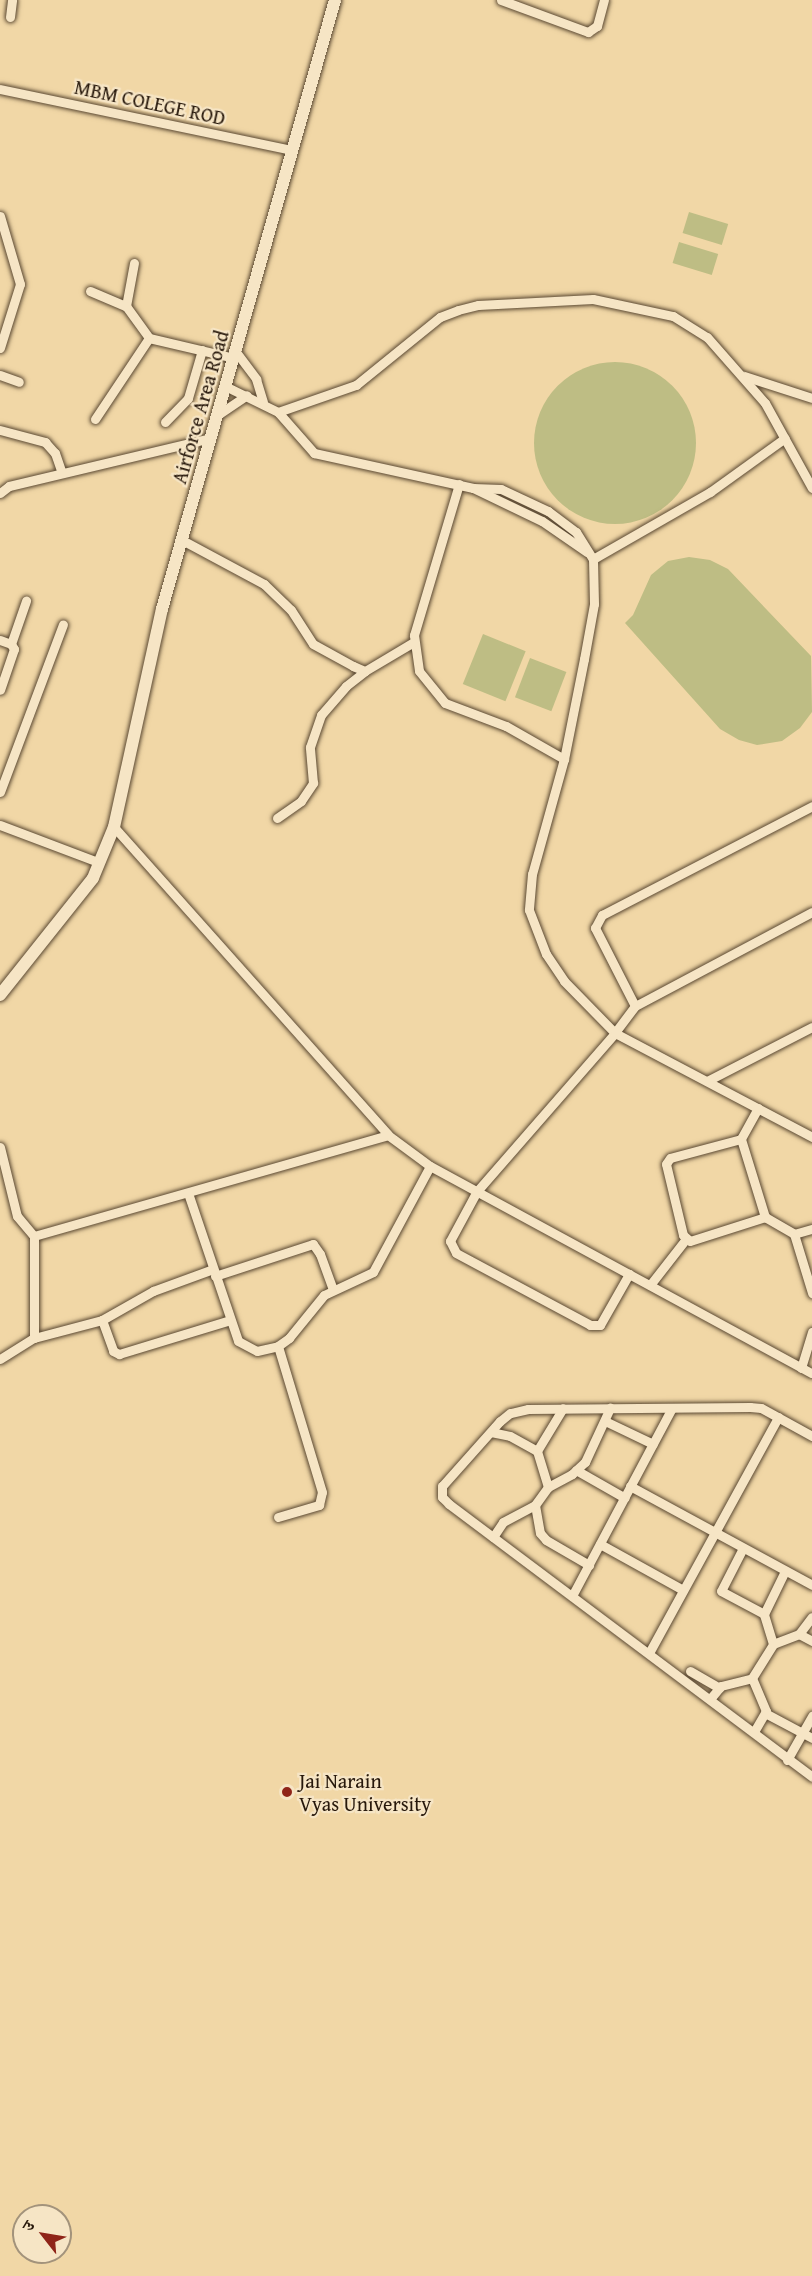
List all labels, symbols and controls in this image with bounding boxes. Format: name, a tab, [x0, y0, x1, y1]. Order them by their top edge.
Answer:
street label: MBM COLEGE ROD	[72, 74, 228, 130]
street label: Airforce Area Road	[167, 328, 233, 486]
place label: Jai Narain Vyas University	[299, 1768, 431, 1815]
marker: Jai Narain Vyas University	[280, 1785, 294, 1799]
north arrow	[12, 2204, 72, 2264]
text: उ	[16, 2216, 41, 2235]

